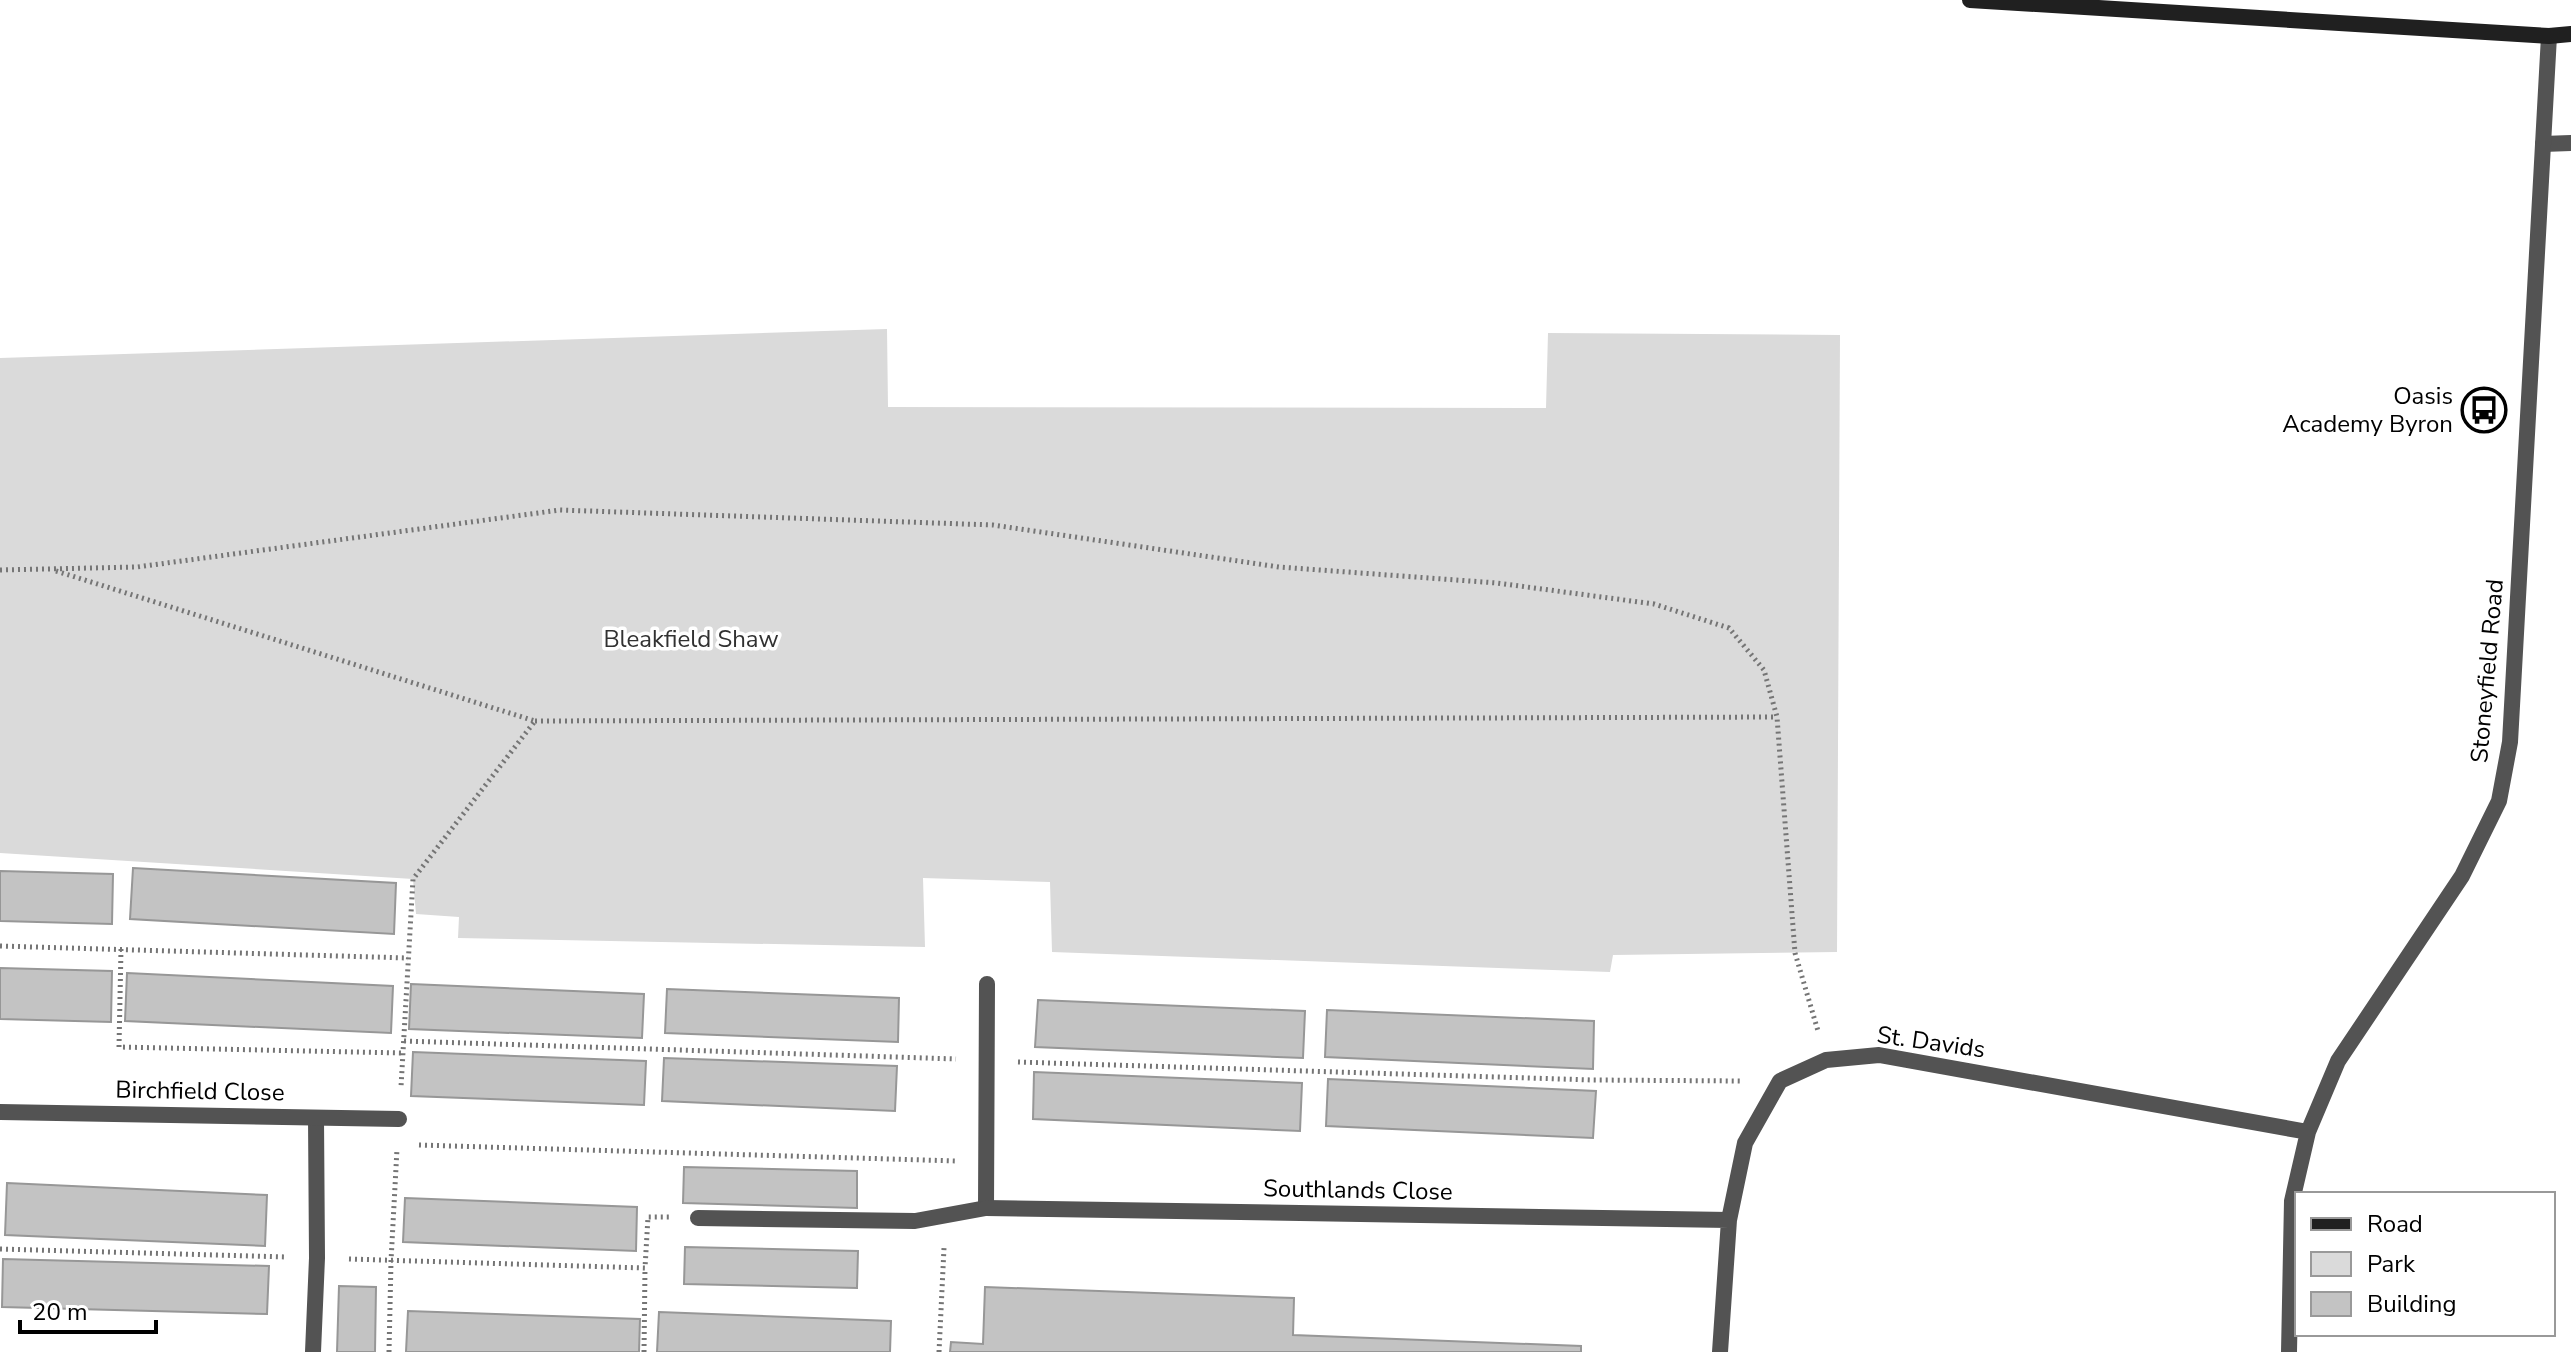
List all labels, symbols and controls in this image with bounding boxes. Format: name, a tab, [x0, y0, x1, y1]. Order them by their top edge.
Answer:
place label: Oasis Academy Byron	[2282, 380, 2453, 440]
bus stop icon: Oasis Academy Byron	[2460, 386, 2508, 434]
street label: Stoneyfield Road	[2463, 578, 2511, 764]
park label: Bleakfield Shaw	[603, 623, 779, 655]
street label: St. Davids	[1875, 1019, 1987, 1065]
street label: Birchfield Close	[115, 1074, 285, 1108]
street label: Southlands Close	[1263, 1172, 1453, 1208]
legend	[2295, 1192, 2555, 1336]
text: Road	[2367, 1208, 2423, 1240]
text: Park	[2367, 1248, 2416, 1280]
scale bar	[20, 1284, 156, 1334]
text: Building	[2367, 1288, 2457, 1320]
text: 20 m	[32, 1296, 88, 1328]

